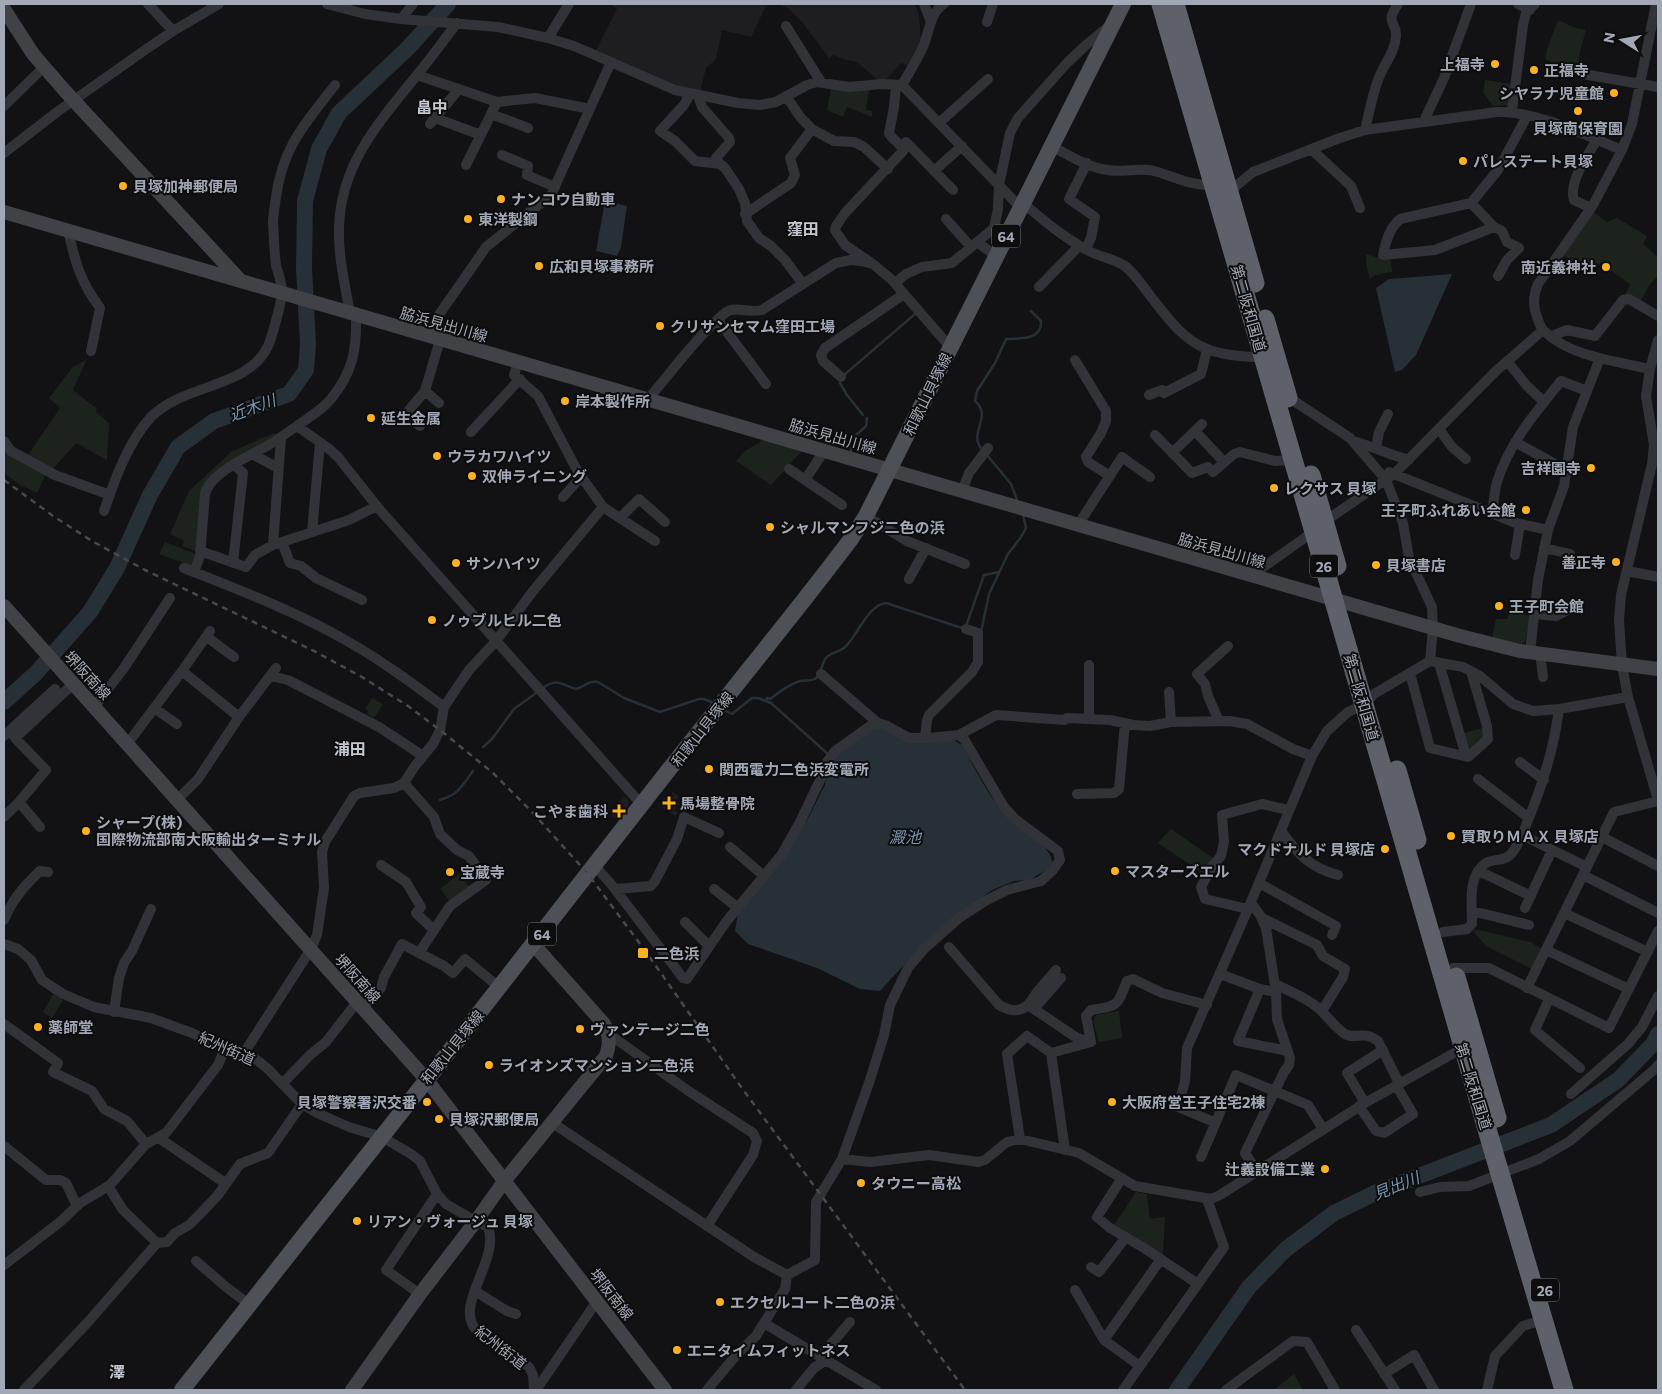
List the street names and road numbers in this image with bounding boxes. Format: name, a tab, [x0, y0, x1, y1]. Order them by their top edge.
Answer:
road number: 64	[992, 225, 1020, 248]
street label: 第二阪和国道	[1228, 262, 1270, 354]
street label: 脇浜見出川線	[398, 303, 490, 345]
street label: 和歌山貝塚線	[899, 350, 955, 438]
street label: 脇浜見出川線	[787, 415, 879, 457]
street label: 脇浜見出川線	[1176, 529, 1268, 571]
road number: 26	[1310, 554, 1338, 578]
street label: 堺阪南線	[61, 647, 115, 703]
street label: 第二阪和国道	[1341, 651, 1383, 743]
street label: 和歌山貝塚線	[667, 688, 737, 770]
road number: 64	[528, 922, 556, 946]
street label: 堺阪南線	[331, 950, 385, 1006]
street label: 和歌山貝塚線	[417, 1006, 487, 1088]
street label: 紀州街道	[196, 1028, 258, 1068]
street label: 第二阪和国道	[1452, 1040, 1496, 1132]
street label: 堺阪南線	[586, 1265, 638, 1323]
road number: 26	[1531, 1278, 1559, 1302]
street label: 紀州街道	[472, 1321, 530, 1373]

